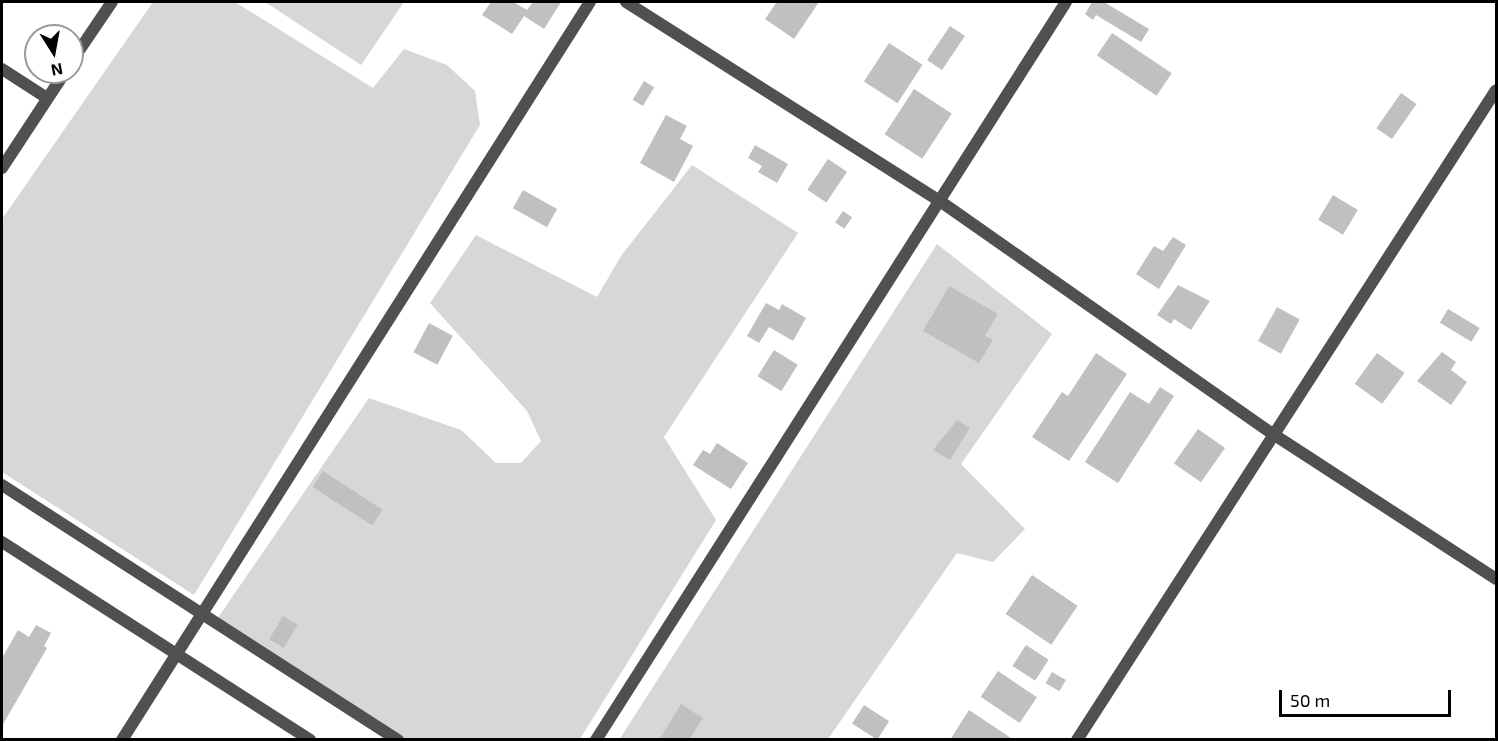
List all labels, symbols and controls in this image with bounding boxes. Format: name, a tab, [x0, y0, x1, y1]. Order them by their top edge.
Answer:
north arrow	[24, 24, 84, 84]
text: N	[50, 60, 65, 81]
scale bar	[1282, 678, 1454, 716]
text: 50 m	[1290, 689, 1330, 711]

